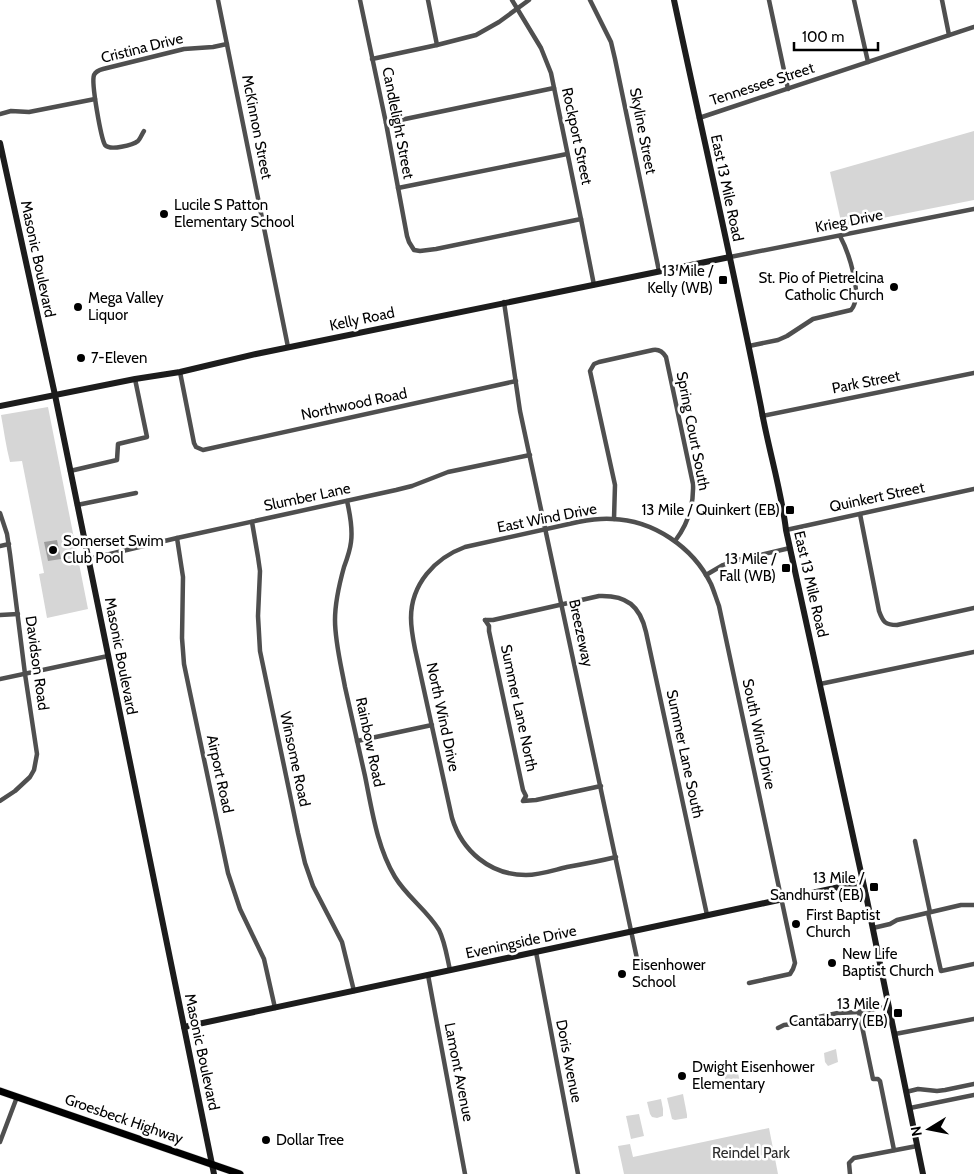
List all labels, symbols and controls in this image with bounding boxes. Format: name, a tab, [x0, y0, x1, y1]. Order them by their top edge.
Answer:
scale bar	[794, 20, 878, 52]
text: 100 m	[802, 28, 844, 46]
street label: Cristina Drive	[99, 29, 185, 67]
street label: Tennessee Street	[708, 59, 816, 109]
street label: Candlelight Street	[378, 66, 418, 180]
street label: McKinnon Street	[238, 73, 276, 181]
street label: Rockport Street	[558, 86, 596, 186]
street label: Skyline Street	[626, 86, 660, 176]
street label: East 13 Mile Road	[707, 133, 747, 243]
place label: Lucile S Patton Elementary School	[174, 196, 295, 231]
street label: Masonic Boulevard	[17, 199, 59, 319]
street label: Krieg Drive	[814, 206, 885, 236]
marker: Lucile S Patton Elementary School	[158, 208, 170, 220]
place label: 13 Mile / Kelly (WB)	[647, 262, 714, 297]
place label: St. Pio of Pietrelcina Catholic Church	[758, 269, 885, 304]
marker: 13 Mile / Kelly (WB)	[717, 274, 729, 286]
marker: St. Pio of Pietrelcina Catholic Church	[888, 281, 900, 293]
place label: Mega Valley Liquor	[88, 289, 164, 324]
marker: Mega Valley Liquor	[72, 301, 84, 313]
street label: Kelly Road	[328, 303, 396, 335]
place label: 7-Eleven	[91, 349, 147, 367]
marker: 7-Eleven	[75, 352, 87, 364]
street label: Park Street	[830, 367, 902, 397]
street label: Spring Court South	[673, 370, 713, 492]
street label: Northwood Road	[299, 384, 409, 424]
street label: Quinkert Street	[828, 478, 926, 516]
street label: Slumber Lane	[262, 479, 352, 515]
street label: East Wind Drive	[496, 499, 599, 536]
place label: 13 Mile / Quinkert (EB)	[641, 501, 780, 519]
marker: 13 Mile / Quinkert (EB)	[784, 504, 796, 516]
street label: East 13 Mile Road	[790, 529, 832, 639]
place label: Somerset Swim Club Pool	[63, 532, 164, 567]
marker: Somerset Swim Club Pool	[47, 544, 59, 556]
place label: 13 Mile / Fall (WB)	[719, 550, 777, 585]
marker: 13 Mile / Fall (WB)	[780, 562, 792, 574]
street label: Masonic Boulevard	[101, 596, 141, 716]
street label: Breezeway	[565, 598, 597, 669]
street label: Davidson Road	[21, 615, 53, 711]
street label: Summer Lane North	[497, 643, 541, 773]
street label: North Wind Drive	[423, 661, 463, 773]
street label: South Wind Drive	[739, 677, 780, 791]
street label: Summer Lane South	[663, 688, 707, 820]
street label: Rainbow Road	[352, 696, 388, 788]
street label: Winsome Road	[276, 710, 314, 808]
street label: Airport Road	[203, 733, 237, 815]
place label: 13 Mile / Sandhurst (EB)	[770, 869, 865, 904]
marker: 13 Mile / Sandhurst (EB)	[868, 881, 880, 893]
place label: First Baptist Church	[806, 906, 880, 941]
marker: First Baptist Church	[790, 918, 802, 930]
street label: Eveningside Drive	[464, 921, 578, 963]
place label: New Life Baptist Church	[842, 945, 934, 980]
place label: Eisenhower School	[632, 956, 706, 991]
marker: New Life Baptist Church	[826, 957, 838, 969]
marker: Eisenhower School	[616, 968, 628, 980]
street label: Masonic Boulevard	[181, 992, 223, 1112]
place label: 13 Mile / Cantabarry (EB)	[789, 995, 889, 1030]
marker: 13 Mile / Cantabarry (EB)	[892, 1007, 904, 1019]
street label: Doris Avenue	[552, 1018, 586, 1104]
street label: Lamont Avenue	[441, 1021, 477, 1123]
place label: Dwight Eisenhower Elementary	[692, 1058, 815, 1093]
marker: Dwight Eisenhower Elementary	[676, 1070, 688, 1082]
street label: Groesbeck Highway	[62, 1090, 186, 1148]
north arrow	[904, 1104, 954, 1154]
text: N	[906, 1125, 926, 1138]
place label: Dollar Tree	[276, 1131, 344, 1149]
marker: Dollar Tree	[260, 1134, 272, 1146]
park label: Reindel Park	[712, 1144, 790, 1162]

